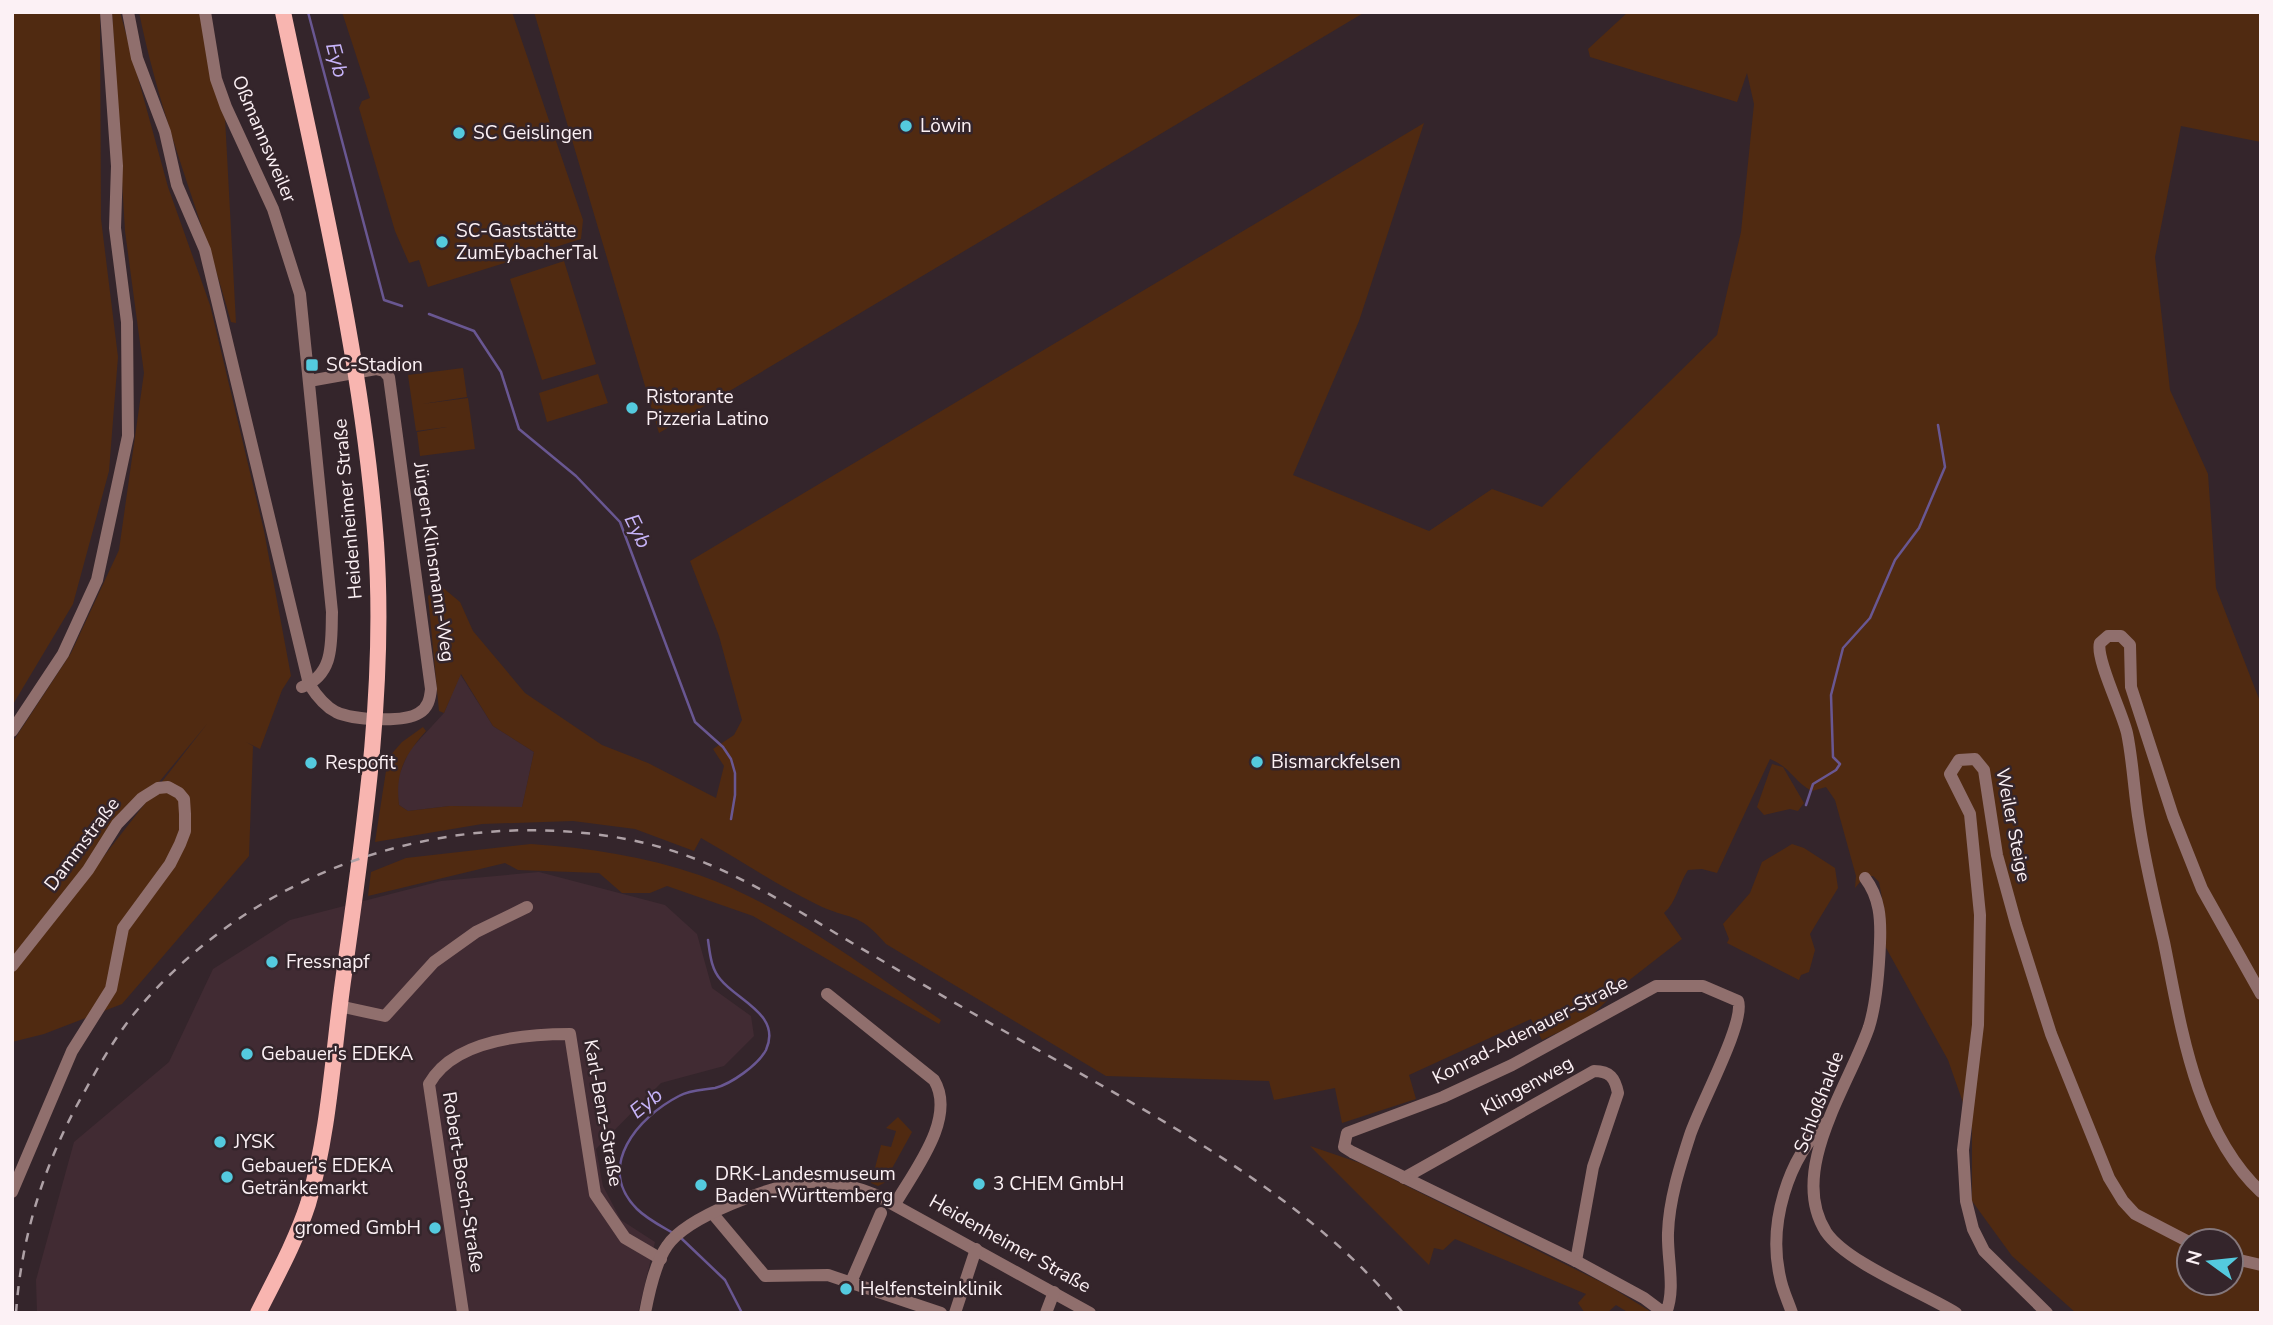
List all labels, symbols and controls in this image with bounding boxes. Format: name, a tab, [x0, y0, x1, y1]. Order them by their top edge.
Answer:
water label: Eyb	[319, 39, 355, 81]
street label: Oßmannsweiler	[225, 71, 303, 207]
place label: Löwin	[920, 113, 972, 139]
marker: Löwin	[898, 118, 914, 134]
place label: SC Geislingen	[473, 120, 593, 146]
marker: SC Geislingen	[451, 125, 467, 141]
place label: SC-Gaststätte ZumEybacherTal	[456, 218, 598, 266]
marker: SC-Gaststätte ZumEybacherTal	[434, 234, 450, 250]
place label: SC-Stadion	[326, 352, 423, 378]
marker: SC-Stadion	[304, 357, 320, 373]
place label: Ristorante Pizzeria Latino	[646, 384, 769, 432]
marker: Ristorante Pizzeria Latino	[624, 400, 640, 416]
street label: Heidenheimer Straße	[327, 418, 369, 600]
street label: Jürgen-Klinsmann-Weg	[407, 459, 461, 664]
water label: Eyb	[618, 509, 658, 553]
place label: Bismarckfelsen	[1271, 749, 1400, 775]
place label: Respofit	[325, 750, 396, 776]
marker: Bismarckfelsen	[1249, 754, 1265, 770]
marker: Respofit	[303, 755, 319, 771]
street label: Weiler Steige	[1989, 766, 2037, 884]
street label: Dammstraße	[38, 792, 126, 896]
place label: Fressnapf	[286, 949, 370, 975]
marker: Fressnapf	[264, 954, 280, 970]
street label: Konrad-Adenauer-Straße	[1428, 969, 1632, 1091]
street label: Karl-Benz-Straße	[577, 1038, 629, 1188]
place label: Gebauer's EDEKA	[261, 1041, 413, 1067]
marker: Gebauer's EDEKA	[239, 1046, 255, 1062]
street label: Schloßhalde	[1788, 1048, 1850, 1156]
street label: Klingenweg	[1476, 1050, 1578, 1122]
water label: Eyb	[624, 1081, 668, 1125]
street label: Robert-Bosch-Straße	[436, 1090, 490, 1274]
place label: JYSK	[233, 1129, 276, 1155]
marker: JYSK	[212, 1134, 228, 1150]
place label: Gebauer's EDEKA Getränkemarkt	[241, 1153, 393, 1201]
place label: DRK-Landesmuseum Baden-Württemberg	[715, 1161, 896, 1209]
marker: Gebauer's EDEKA Getränkemarkt	[219, 1169, 235, 1185]
place label: 3 CHEM GmbH	[993, 1171, 1124, 1197]
marker: 3 CHEM GmbH	[971, 1176, 987, 1192]
marker: DRK-Landesmuseum Baden-Württemberg	[693, 1177, 709, 1193]
street label: Heidenheimer Straße	[924, 1189, 1096, 1299]
place label: gromed GmbH	[295, 1215, 421, 1241]
marker: gromed GmbH	[427, 1220, 443, 1236]
north arrow	[2175, 1227, 2245, 1297]
text: N	[2180, 1248, 2209, 1268]
place label: Helfensteinklinik	[860, 1276, 1003, 1302]
marker: Helfensteinklinik	[838, 1281, 854, 1297]

